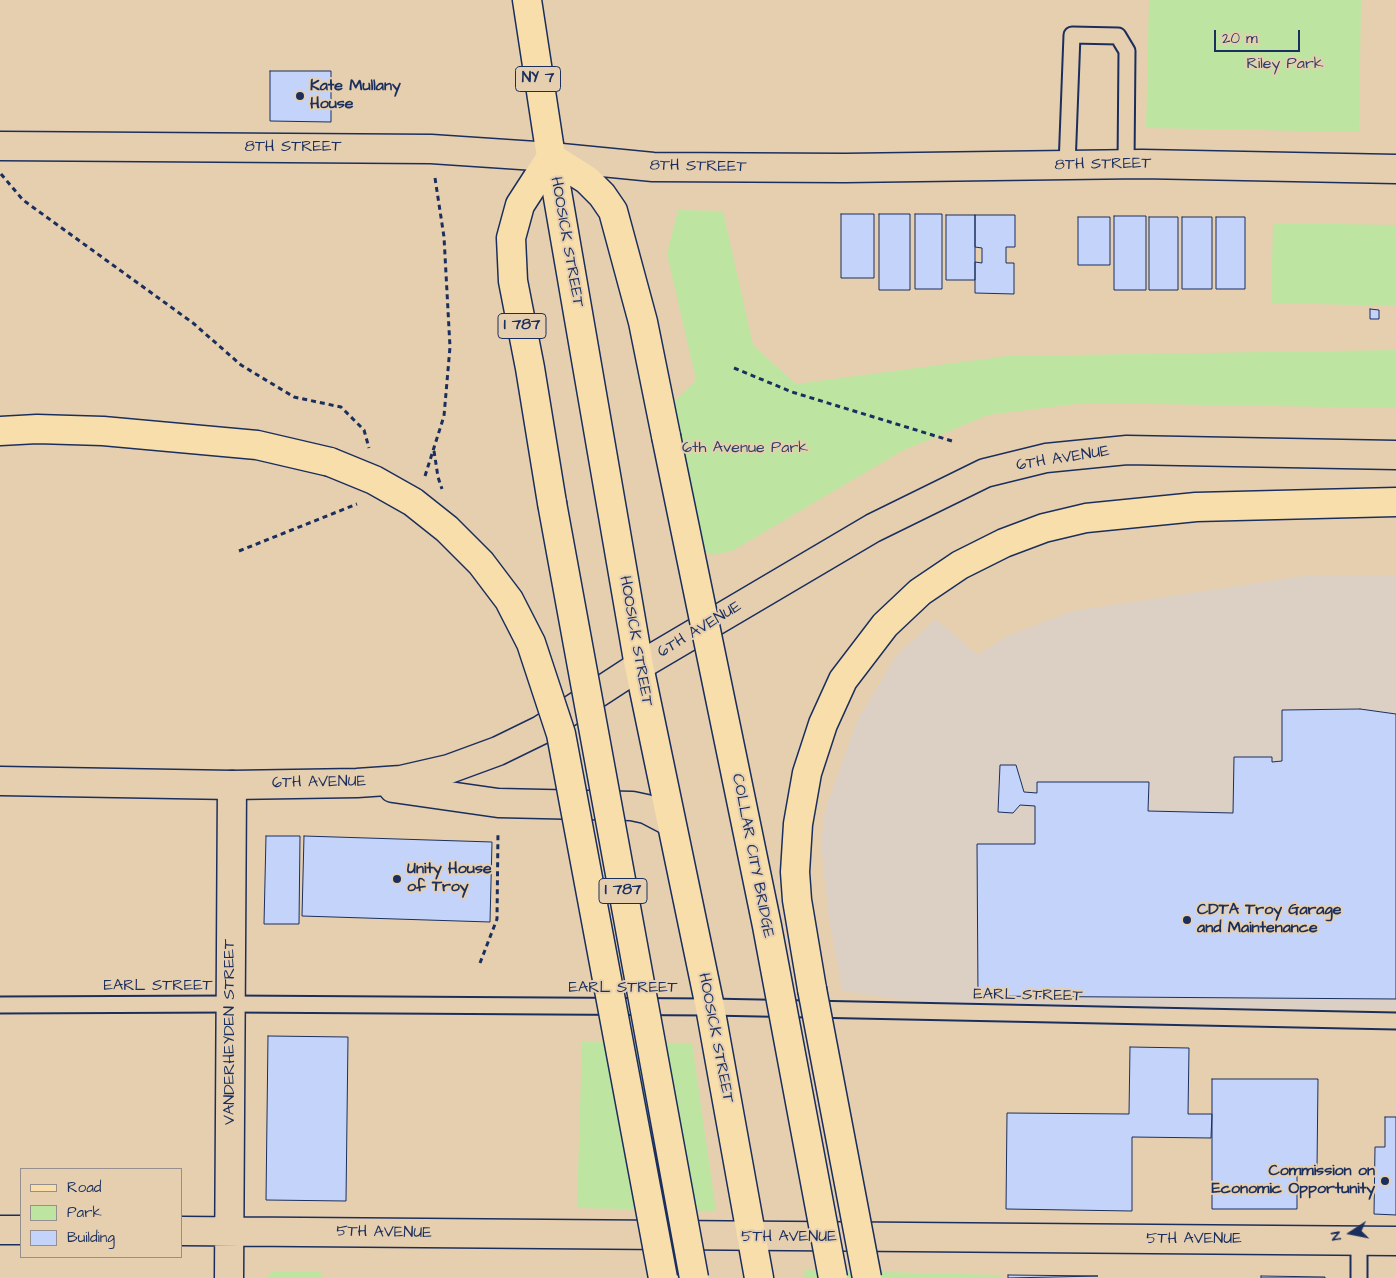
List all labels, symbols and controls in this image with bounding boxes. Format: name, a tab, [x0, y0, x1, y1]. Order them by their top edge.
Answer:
scale bar	[1216, 20, 1302, 52]
text: 20 m	[1222, 28, 1258, 49]
park label: Riley Park	[1246, 55, 1324, 75]
road number: NY 7	[516, 66, 560, 92]
place label: Kate Mullany House	[310, 77, 401, 115]
marker: Kate Mullany House	[294, 90, 306, 102]
street label: 8TH STREET	[244, 138, 342, 158]
street label: 8TH STREET	[1054, 155, 1152, 175]
street label: 8TH STREET	[649, 157, 747, 177]
street label: HOOSICK STREET	[545, 175, 587, 309]
road number: I 787	[498, 314, 546, 338]
park label: 6th Avenue Park	[682, 439, 808, 459]
street label: 6TH AVENUE	[1015, 442, 1111, 476]
street label: HOOSICK STREET	[614, 574, 656, 708]
street label: 6TH AVENUE	[655, 597, 745, 663]
street label: COLLAR CITY BRIDGE	[727, 772, 777, 940]
street label: 6TH AVENUE	[272, 773, 366, 793]
place label: Unity House of Troy	[407, 860, 492, 898]
marker: Unity House of Troy	[391, 873, 403, 885]
road number: I 787	[599, 878, 647, 904]
place label: CDTA Troy Garage and Maintenance	[1197, 901, 1341, 939]
marker: CDTA Troy Garage and Maintenance	[1181, 914, 1193, 926]
street label: VANDERHEYDEN STREET	[221, 939, 241, 1125]
street label: HOOSICK STREET	[693, 971, 737, 1105]
street label: EARL STREET	[103, 977, 213, 997]
street label: EARL STREET	[568, 979, 678, 999]
street label: EARL STREET	[973, 985, 1083, 1007]
place label: Commission on Economic Opportunity	[1211, 1162, 1375, 1200]
legend	[20, 1168, 182, 1258]
marker: Commission on Economic Opportunity	[1379, 1175, 1391, 1187]
text: Road	[67, 1177, 101, 1198]
text: Park	[67, 1202, 102, 1223]
north arrow	[1326, 1208, 1376, 1258]
street label: 5TH AVENUE	[336, 1223, 432, 1243]
text: Building	[67, 1227, 115, 1248]
street label: 5TH AVENUE	[741, 1228, 837, 1248]
street label: 5TH AVENUE	[1146, 1230, 1242, 1250]
text: N	[1326, 1230, 1347, 1242]

